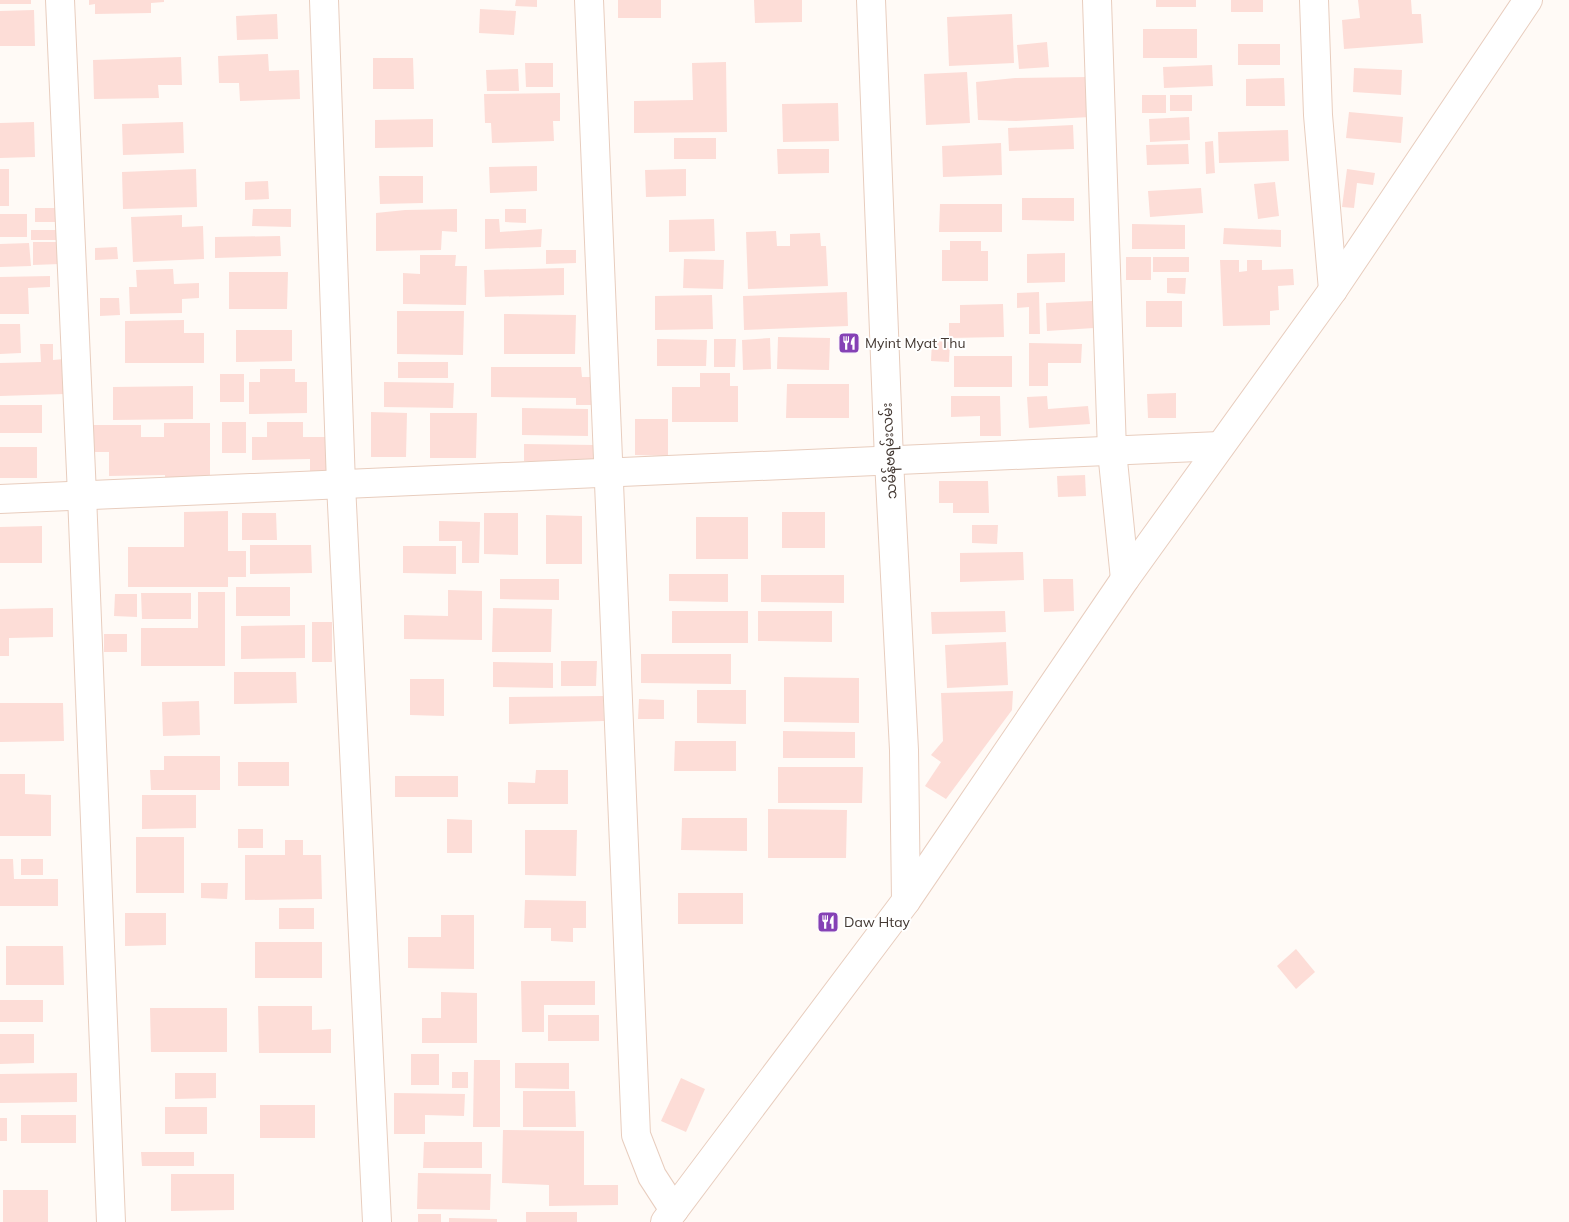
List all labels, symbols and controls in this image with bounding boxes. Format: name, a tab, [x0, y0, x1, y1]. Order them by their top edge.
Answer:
restaurant icon: Myint Myat Thu	[837, 331, 861, 355]
place label: Myint Myat Thu	[865, 334, 966, 352]
street label: သမိန်ဗရမ်းလမ်း	[876, 402, 904, 500]
restaurant icon: Daw Htay	[816, 910, 840, 934]
place label: Daw Htay	[844, 913, 911, 931]

